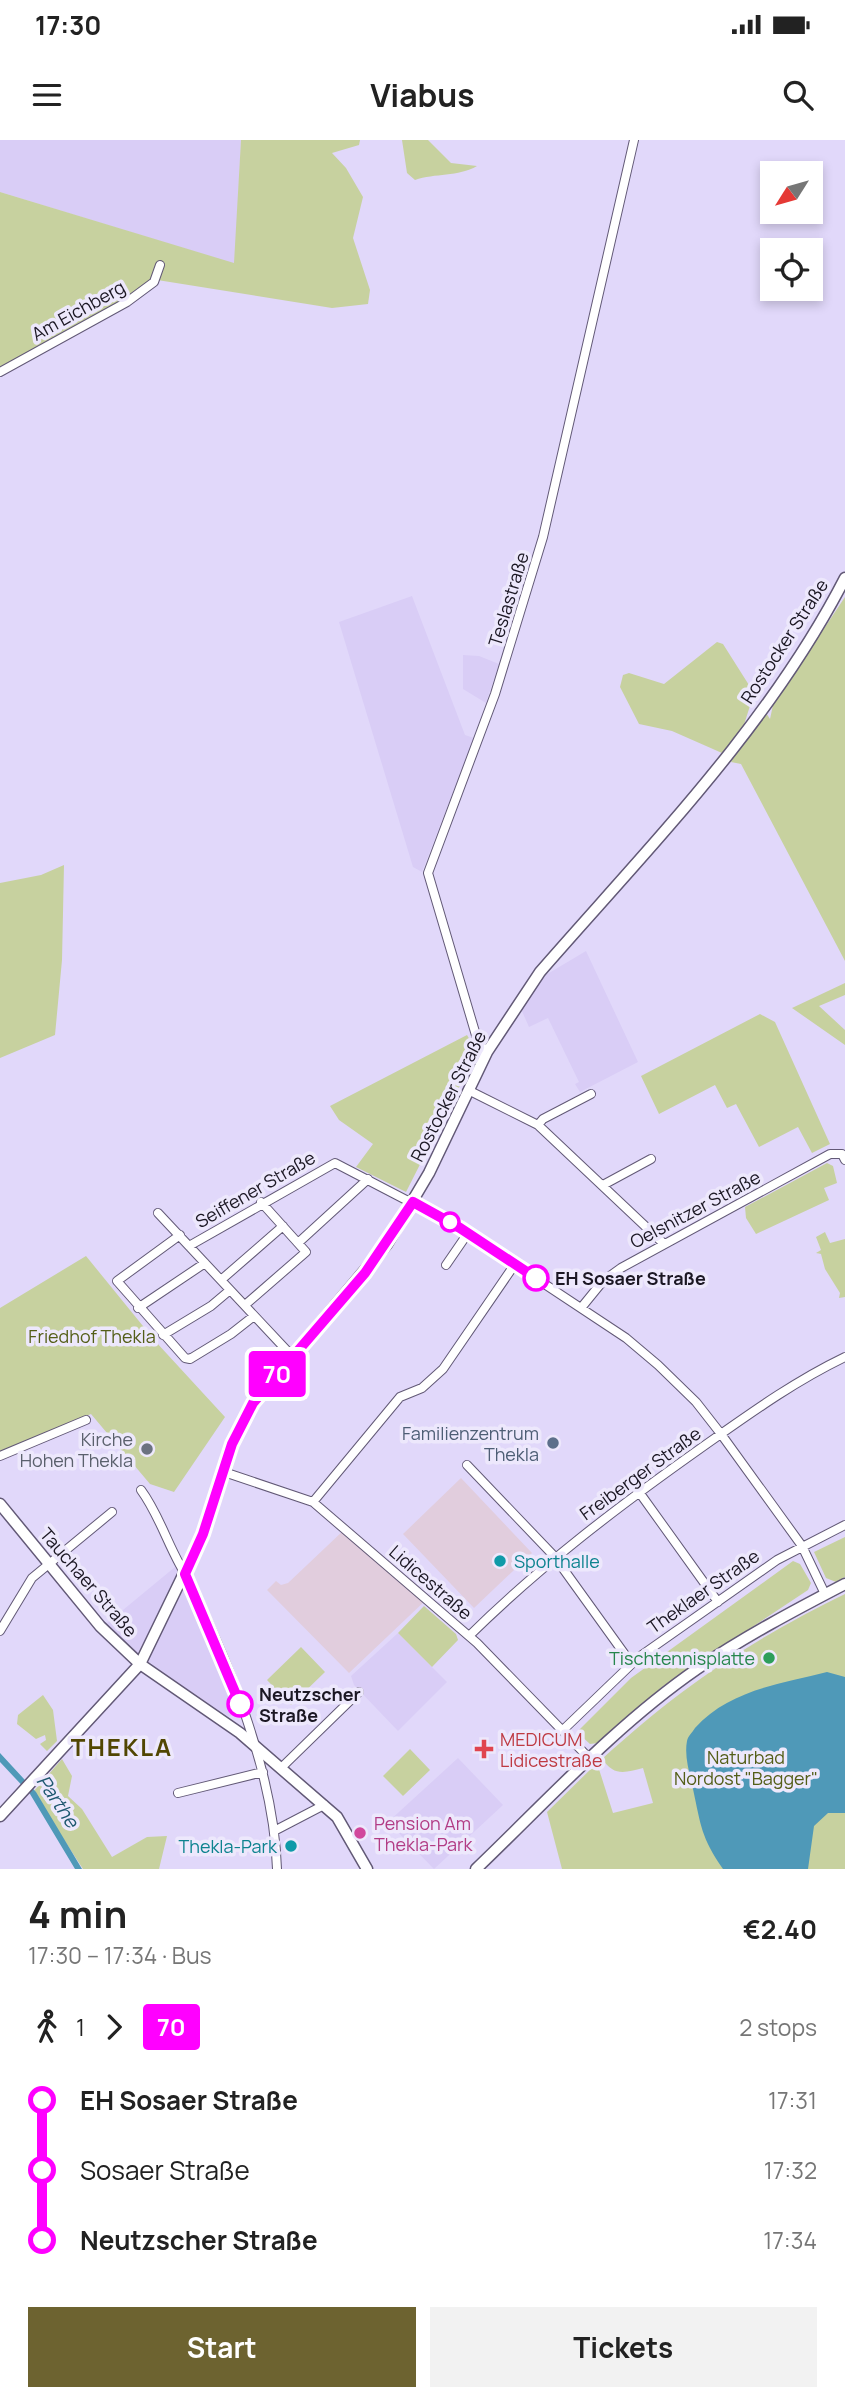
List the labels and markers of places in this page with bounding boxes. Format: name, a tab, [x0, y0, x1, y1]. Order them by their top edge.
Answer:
unlabelled marker	[440, 1212, 460, 1232]
marker: EH Sosaer Straße	[523, 1265, 549, 1291]
place label: EH Sosaer Straße	[555, 1266, 706, 1290]
place label: Familienzentrum Thekla	[402, 1421, 539, 1466]
place label: Kirche Hohen Thekla	[20, 1427, 133, 1472]
marker: Familienzentrum Thekla	[545, 1435, 561, 1451]
marker: Kirche Hohen Thekla	[139, 1441, 155, 1457]
place label: Sporthalle	[514, 1549, 600, 1573]
marker: Sporthalle	[492, 1553, 508, 1569]
place label: Tischtennisplatte	[609, 1646, 755, 1670]
marker: Tischtennisplatte	[761, 1650, 777, 1666]
place label: Neutzscher Straße	[259, 1682, 361, 1727]
marker: Neutzscher Straße	[227, 1691, 253, 1717]
place label: MEDICUM Lidicestraße	[500, 1727, 603, 1772]
marker: MEDICUM Lidicestraße	[474, 1739, 494, 1759]
place label: Pension Am Thekla-Park	[374, 1811, 474, 1856]
marker: Pension Am Thekla-Park	[352, 1825, 368, 1841]
place label: Thekla-Park	[178, 1834, 278, 1858]
marker: Thekla-Park	[283, 1838, 299, 1854]

